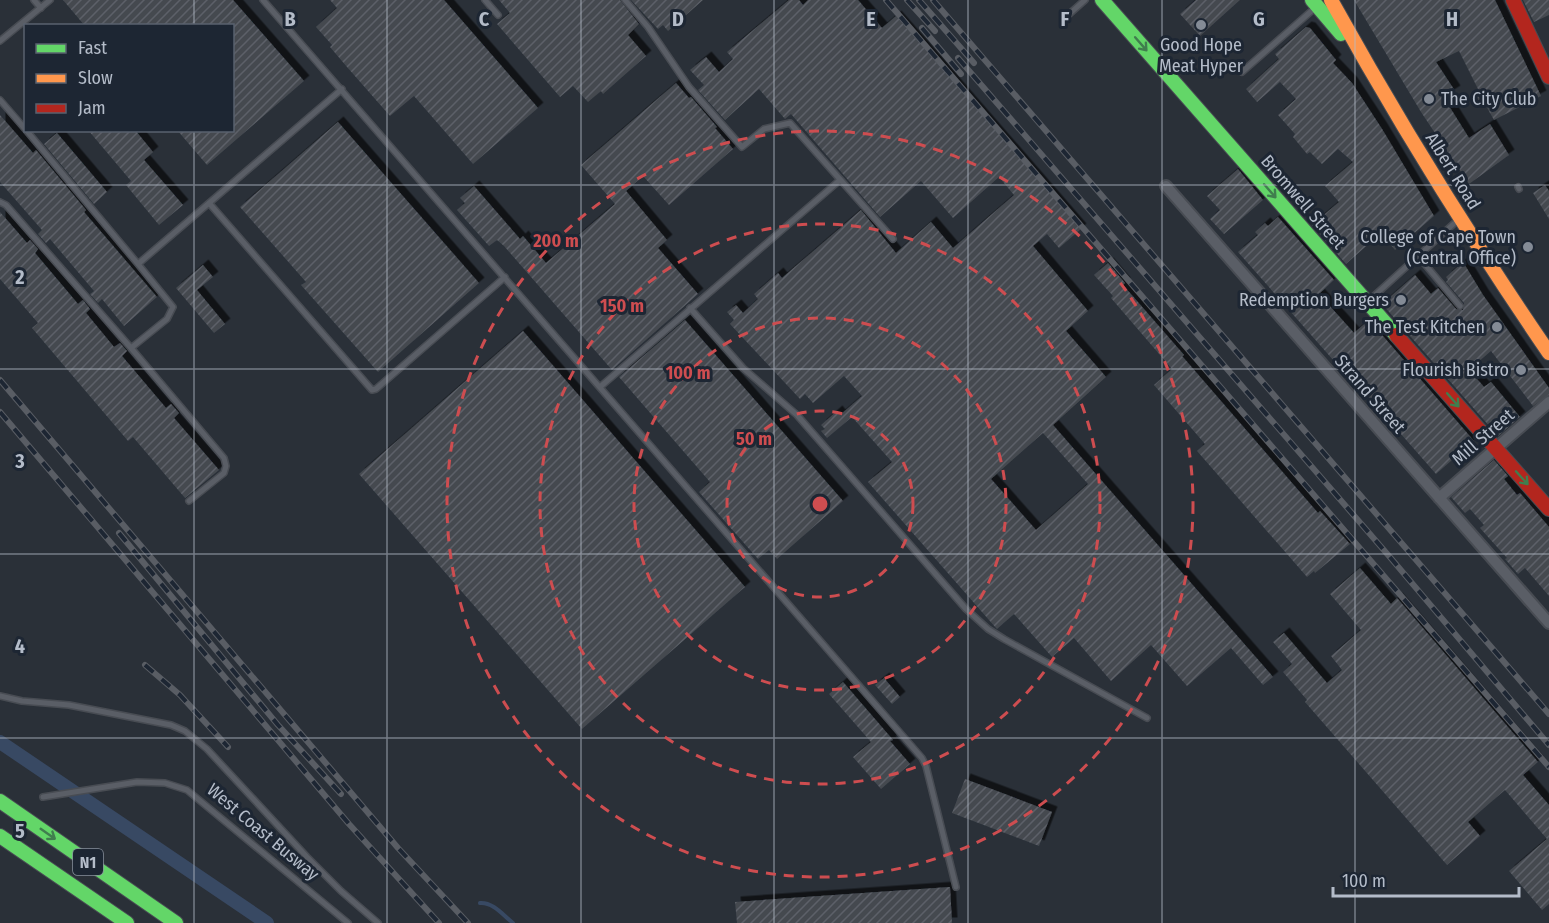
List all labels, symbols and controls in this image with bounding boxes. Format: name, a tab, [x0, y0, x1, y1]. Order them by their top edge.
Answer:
text: B	[284, 7, 296, 31]
text: C	[479, 7, 490, 31]
text: D	[672, 7, 684, 31]
text: E	[866, 7, 876, 31]
text: F	[1061, 7, 1070, 31]
text: G	[1253, 7, 1265, 31]
text: H	[1446, 7, 1458, 31]
marker: Good Hope Meat Hyper	[1194, 18, 1208, 32]
legend	[24, 24, 234, 132]
place label: Good Hope Meat Hyper	[1159, 34, 1244, 77]
one-way arrow	[1134, 36, 1148, 51]
text: Fast	[78, 37, 107, 59]
text: Slow	[78, 67, 113, 89]
place label: The City Club	[1441, 88, 1536, 110]
marker: The City Club	[1422, 92, 1436, 106]
text: Jam	[78, 97, 106, 119]
street label: Albert Road	[1421, 129, 1485, 213]
street label: Bromwell Street	[1256, 150, 1350, 254]
one-way arrow	[1263, 183, 1276, 199]
place label: College of Cape Town (Central Office)	[1360, 226, 1516, 269]
text: 200 m	[532, 230, 579, 252]
marker: College of Cape Town (Central Office)	[1521, 240, 1535, 254]
text: 2	[14, 265, 25, 289]
place label: Redemption Burgers	[1239, 289, 1389, 311]
marker: Redemption Burgers	[1394, 293, 1408, 307]
text: 150 m	[600, 295, 644, 317]
place label: The Test Kitchen	[1365, 316, 1485, 338]
marker: The Test Kitchen	[1490, 320, 1504, 334]
street label: Strand Street	[1330, 350, 1410, 438]
place label: Flourish Bistro	[1402, 359, 1509, 381]
text: 100 m	[666, 362, 710, 384]
marker: Flourish Bistro	[1514, 363, 1528, 377]
one-way arrow	[1446, 392, 1460, 408]
street label: Mill Street	[1447, 404, 1519, 470]
text: 50 m	[736, 428, 772, 450]
text: 3	[14, 449, 25, 473]
one-way arrow	[1515, 471, 1529, 486]
centre of rings	[810, 494, 830, 514]
text: 4	[15, 634, 25, 658]
street label: West Coast Busway	[202, 779, 324, 885]
text: 5	[15, 819, 25, 843]
one-way arrow	[39, 828, 56, 840]
road number: N1	[73, 849, 103, 875]
scale bar	[1333, 860, 1519, 898]
text: 100 m	[1342, 870, 1386, 892]

